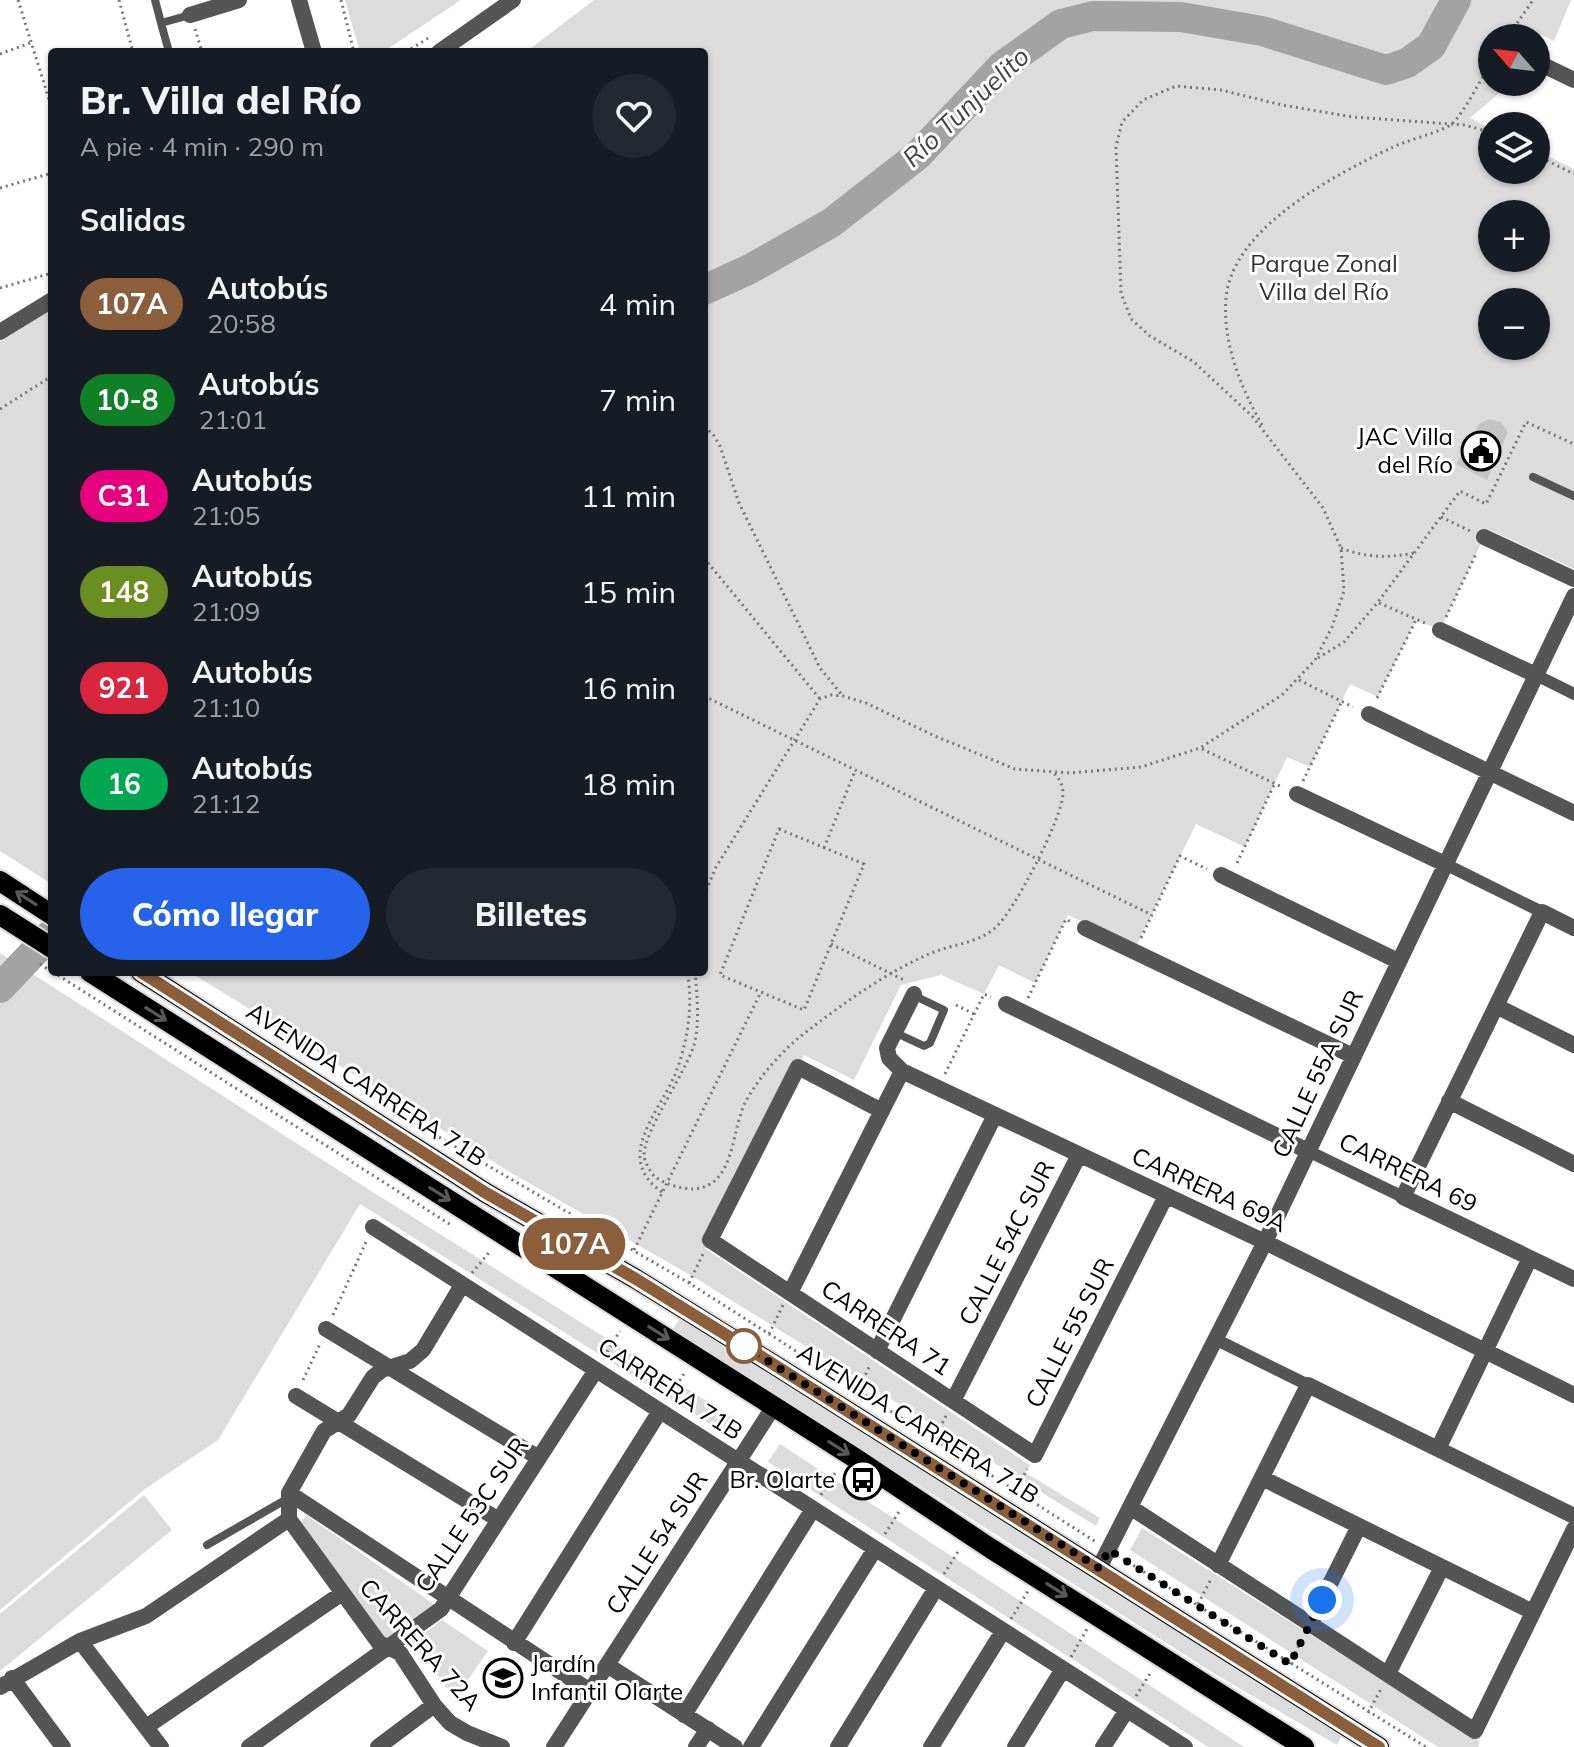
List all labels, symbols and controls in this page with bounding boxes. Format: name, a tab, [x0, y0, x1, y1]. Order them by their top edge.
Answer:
north arrow	[1478, 24, 1550, 96]
map controls	[1478, 24, 1550, 360]
water label: Río Tunjuelito	[895, 40, 1036, 174]
button: heart	[592, 74, 676, 158]
text: Br. Villa del Río	[80, 76, 362, 124]
button: layers	[1478, 112, 1550, 184]
text: A pie · 4 min · 290 m	[80, 130, 324, 163]
button: +	[1478, 200, 1550, 272]
text: Salidas	[80, 201, 186, 239]
park label: Parque Zonal Villa del Río	[1250, 248, 1398, 306]
text: Autobús	[207, 269, 328, 307]
text: 4 min	[599, 285, 676, 323]
text: 107A	[96, 286, 167, 321]
button: −	[1478, 288, 1550, 360]
text: 20:58	[207, 307, 276, 340]
text: Autobús	[199, 365, 320, 403]
text: 7 min	[599, 381, 676, 419]
text: 10-8	[96, 382, 159, 417]
text: 21:01	[199, 403, 267, 436]
place label: JAC Villa del Río	[1357, 421, 1453, 479]
public building icon: JAC Villa del Río	[1460, 430, 1502, 472]
text: Autobús	[192, 461, 313, 499]
text: 11 min	[581, 477, 676, 515]
text: C31	[98, 478, 150, 513]
text: 21:05	[192, 499, 260, 532]
text: Autobús	[192, 557, 313, 595]
text: 15 min	[581, 573, 676, 611]
text: 148	[99, 574, 149, 609]
text: 21:09	[192, 595, 260, 628]
text: Autobús	[192, 653, 313, 691]
text: 16 min	[581, 669, 676, 707]
text: 921	[99, 670, 149, 705]
text: 21:10	[192, 691, 260, 724]
text: Autobús	[192, 749, 313, 787]
text: 18 min	[581, 765, 676, 803]
text: 16	[107, 766, 141, 801]
text: 21:12	[192, 787, 260, 820]
button: Cómo llegar	[80, 868, 370, 960]
button: Billetes	[386, 868, 676, 960]
one-way arrow	[15, 890, 38, 906]
street label: CALLE 55A SUR	[1265, 985, 1369, 1162]
street label: AVENIDA CARRERA 71B	[241, 996, 492, 1173]
one-way arrow	[144, 1006, 167, 1022]
street label: CARRERA 69	[1334, 1126, 1482, 1218]
street label: CARRERA 69A	[1127, 1140, 1292, 1238]
street label: CALLE 54C SUR	[952, 1155, 1060, 1330]
one-way arrow	[428, 1186, 450, 1203]
line badge: 107A	[518, 1218, 630, 1270]
text: 107A	[538, 1226, 610, 1261]
street label: CALLE 55 SUR	[1018, 1253, 1120, 1413]
street label: CARRERA 71	[816, 1273, 957, 1382]
one-way arrow	[647, 1326, 670, 1342]
unlabelled marker	[727, 1329, 761, 1363]
street label: CARRERA 71B	[593, 1330, 748, 1446]
street label: AVENIDA CARRERA 71B	[792, 1336, 1045, 1510]
street label: CALLE 53C SUR	[408, 1431, 534, 1598]
one-way arrow	[828, 1439, 850, 1456]
bus stop icon: Br. Olarte	[842, 1459, 884, 1501]
place label: Br. Olarte	[729, 1464, 835, 1494]
street label: CALLE 54 SUR	[599, 1465, 713, 1620]
street label: CARRERA 72A	[354, 1572, 488, 1717]
your location	[1302, 1580, 1342, 1620]
one-way arrow	[1045, 1583, 1068, 1599]
place label: Jardín Infantil Olarte	[531, 1648, 683, 1706]
school or university icon: Jardín Infantil Olarte	[482, 1657, 524, 1699]

